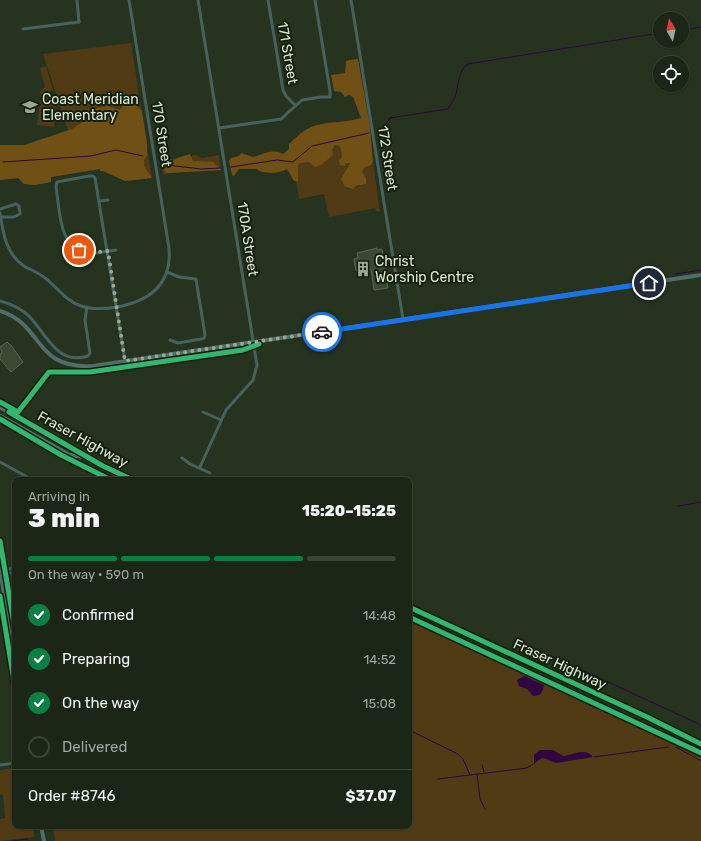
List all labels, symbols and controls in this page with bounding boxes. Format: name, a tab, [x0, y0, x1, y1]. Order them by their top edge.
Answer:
north arrow	[653, 12, 689, 48]
map controls	[653, 12, 689, 92]
street label: 171 Street	[274, 21, 301, 86]
button: locate	[653, 56, 689, 92]
place label: Coast Meridian Elementary	[42, 91, 139, 124]
school or university icon: Coast Meridian Elementary	[21, 98, 39, 116]
street label: 170 Street	[148, 100, 175, 169]
street label: 172 Street	[374, 125, 401, 192]
street label: 170A Street	[233, 201, 262, 278]
pin	[62, 233, 96, 267]
icon: bag	[68, 239, 90, 261]
place label: Christ Worship Centre	[375, 253, 474, 286]
building icon: Christ Worship Centre	[354, 260, 372, 278]
pin	[632, 266, 666, 300]
icon: home	[638, 272, 660, 294]
courier	[302, 312, 342, 352]
icon: car	[311, 321, 333, 343]
street label: Fraser Highway	[35, 408, 131, 471]
text: Arriving in	[28, 489, 90, 504]
text: 15:20–15:25	[302, 502, 396, 520]
text: 3 min	[28, 503, 100, 534]
text: On the way · 590 m	[28, 567, 144, 582]
icon: check	[28, 604, 50, 626]
text: Confirmed	[62, 606, 134, 624]
text: 14:48	[363, 608, 396, 623]
street label: Fraser Highway	[511, 635, 609, 694]
icon: check	[28, 648, 50, 670]
text: Preparing	[62, 650, 130, 668]
text: 14:52	[364, 652, 396, 667]
icon: check	[28, 692, 50, 714]
text: On the way	[62, 694, 140, 712]
text: 15:08	[363, 696, 396, 711]
text: Delivered	[62, 738, 127, 756]
text: Order #8746	[28, 787, 116, 805]
text: $37.07	[345, 787, 396, 805]

